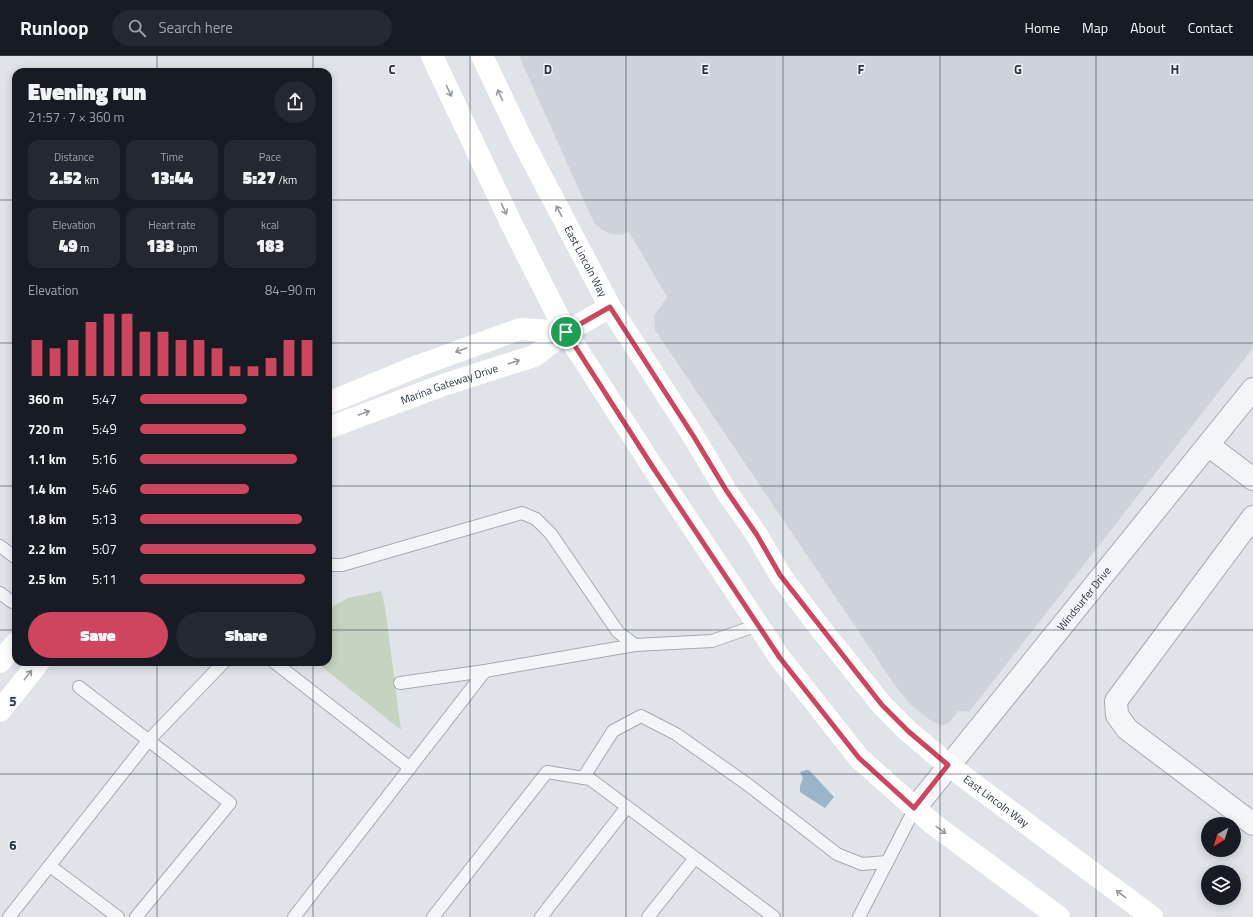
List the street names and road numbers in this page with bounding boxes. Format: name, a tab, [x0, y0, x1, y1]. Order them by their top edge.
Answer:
street label: East Lincoln Way	[560, 223, 612, 300]
street label: Marina Gateway Drive	[398, 360, 500, 408]
street label: Windsurfer Drive	[1053, 563, 1115, 634]
street label: East Lincoln Way	[960, 771, 1033, 831]

